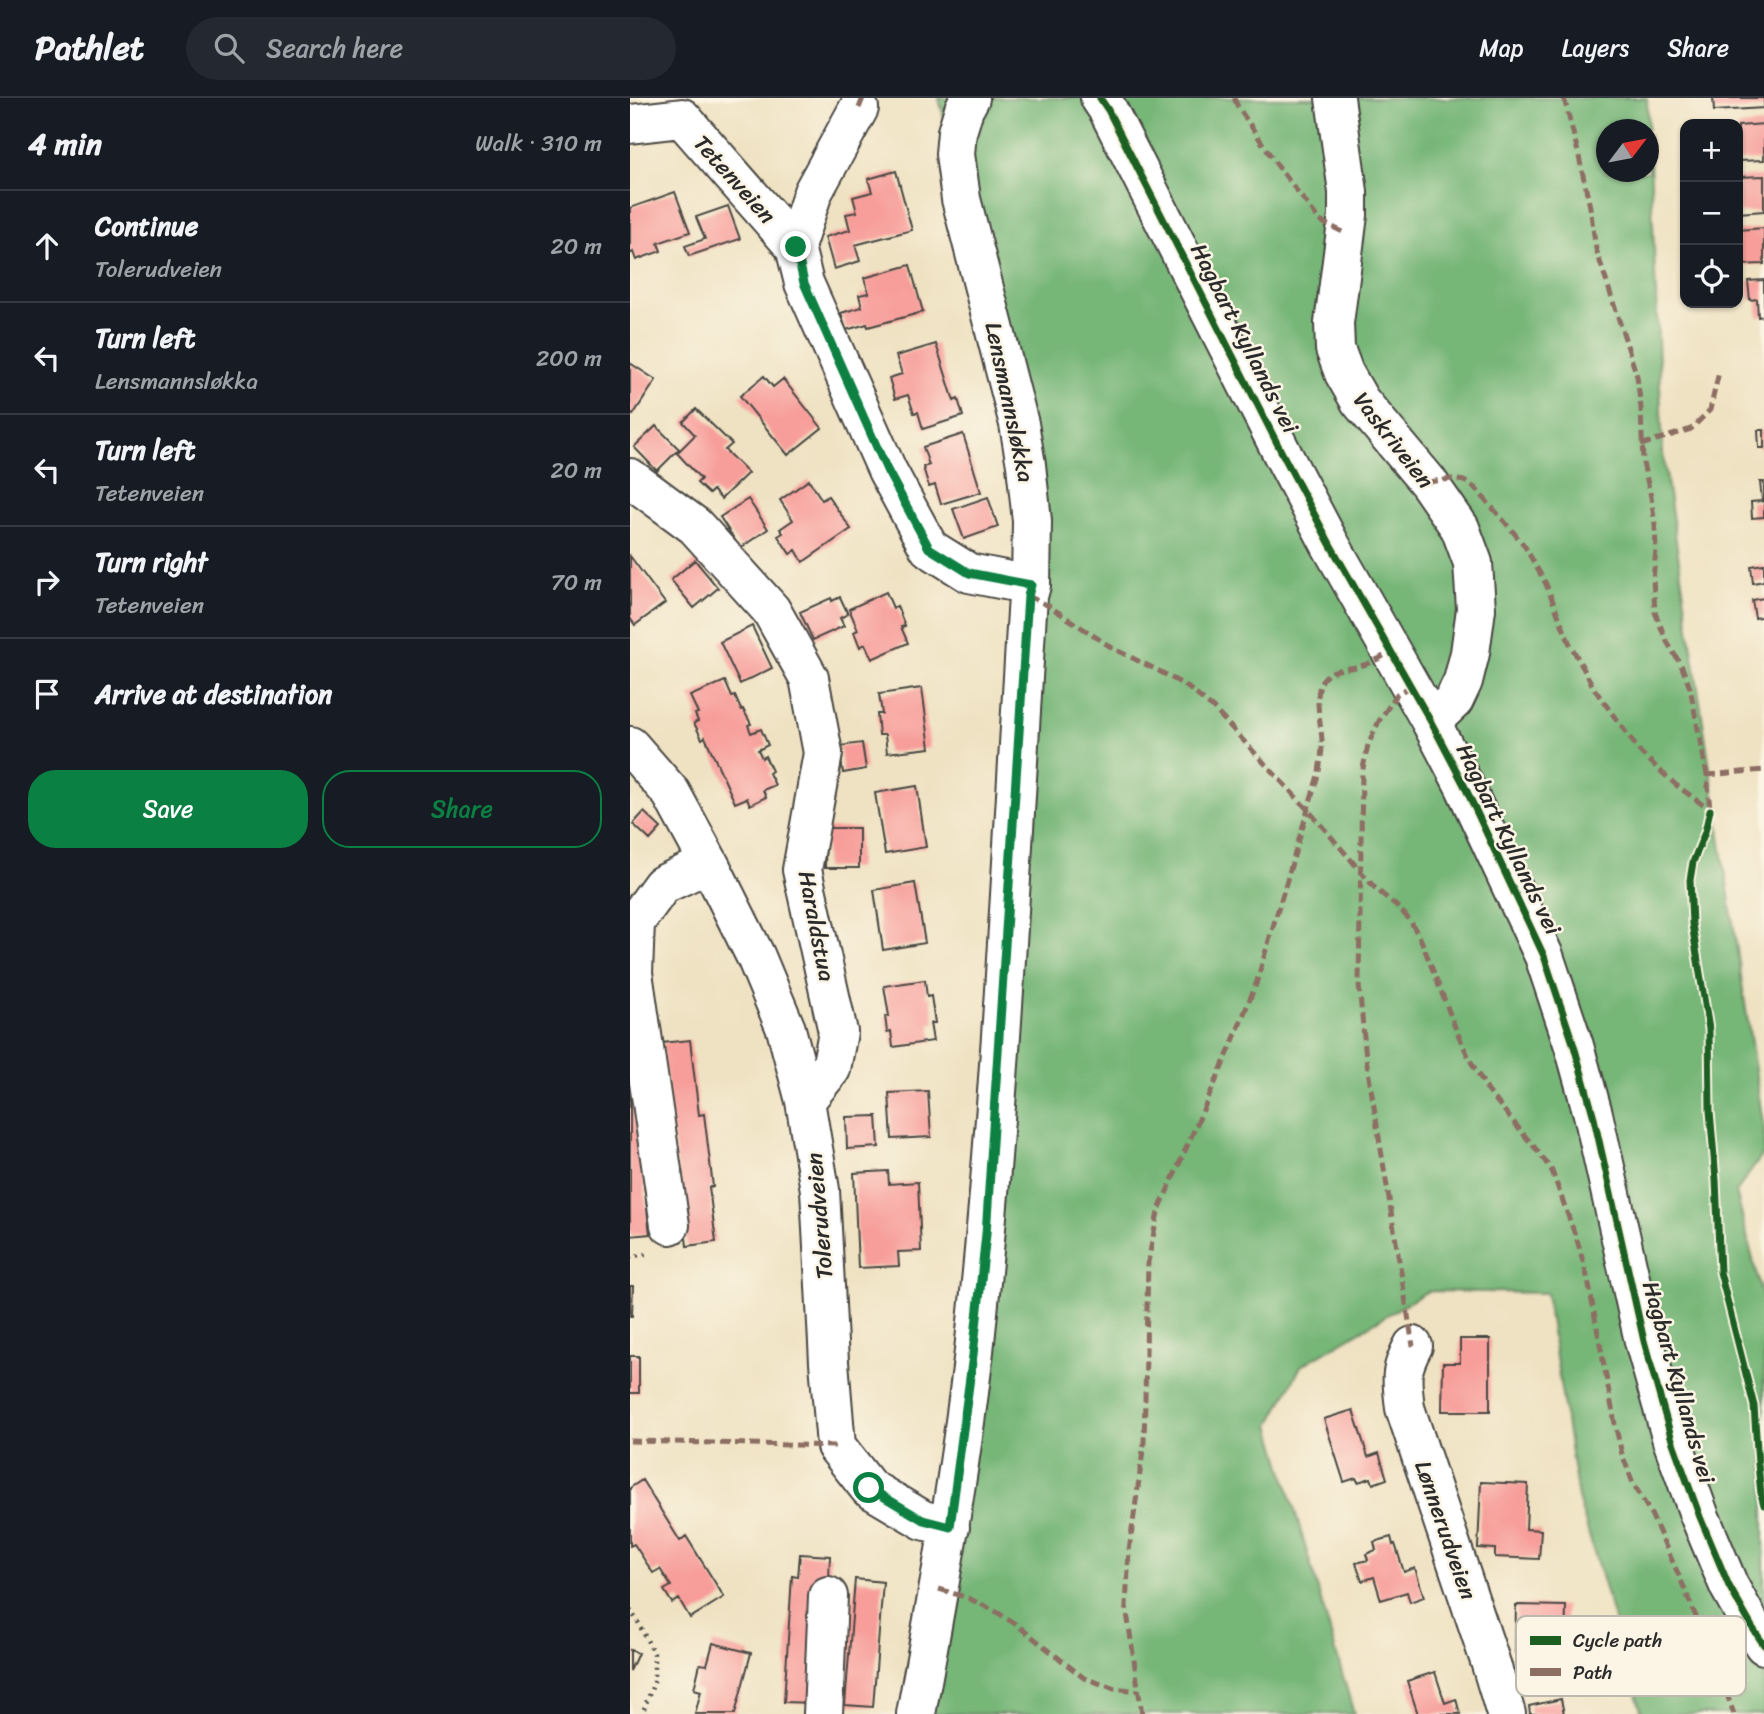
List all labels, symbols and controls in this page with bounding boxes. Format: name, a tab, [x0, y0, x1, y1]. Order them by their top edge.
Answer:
search box	[186, 17, 676, 80]
text: Pathlet	[35, 19, 144, 77]
text: Search here	[266, 25, 403, 71]
text: Map	[1479, 27, 1524, 69]
text: Layers	[1562, 27, 1629, 69]
text: Share	[1667, 27, 1729, 69]
icon: search	[210, 29, 248, 67]
text: 4 min	[28, 117, 102, 171]
north arrow	[1596, 119, 1659, 182]
map controls	[1680, 119, 1743, 308]
button: +	[1680, 119, 1743, 182]
text: Walk · 310 m	[475, 123, 602, 164]
street label: Tetenveien	[683, 125, 786, 234]
button: −	[1680, 182, 1743, 245]
text: Continue	[95, 203, 198, 249]
text: 20 m	[551, 226, 602, 267]
icon: ahead	[28, 227, 66, 265]
route end	[780, 231, 811, 262]
street label: Hagbart Kyllands vei	[1179, 236, 1311, 441]
button: locate	[1680, 245, 1743, 308]
text: Tolerudveien	[95, 249, 222, 290]
text: Turn left	[95, 315, 195, 361]
street label: Lensmannsløkka	[973, 318, 1047, 486]
text: 200 m	[536, 338, 602, 379]
icon: left	[28, 339, 66, 377]
text: Lensmannsløkka	[95, 361, 258, 402]
street label: Vaskriveien	[1342, 383, 1445, 498]
text: Turn left	[95, 427, 195, 473]
text: 20 m	[551, 450, 602, 491]
icon: left	[28, 451, 66, 489]
text: Tetenveien	[95, 473, 204, 514]
text: Turn right	[95, 539, 208, 585]
text: 70 m	[551, 562, 602, 603]
icon: right	[28, 563, 66, 601]
text: Tetenveien	[95, 585, 204, 626]
text: Arrive at destination	[95, 671, 332, 717]
icon: arrive	[28, 675, 66, 713]
street label: Hagbart Kyllands vei	[1444, 736, 1573, 943]
button: Save	[28, 770, 308, 848]
button: Share	[322, 770, 602, 848]
street label: Haraldstua	[786, 867, 847, 985]
street label: Tolerudveien	[794, 1151, 845, 1281]
street label: Hagbart Kyllands vei	[1630, 1276, 1727, 1489]
street label: Lønnerudveien	[1402, 1455, 1489, 1606]
route start	[853, 1472, 884, 1503]
legend	[1516, 1616, 1746, 1696]
text: Cycle path	[1573, 1624, 1662, 1657]
text: Path	[1573, 1656, 1612, 1689]

